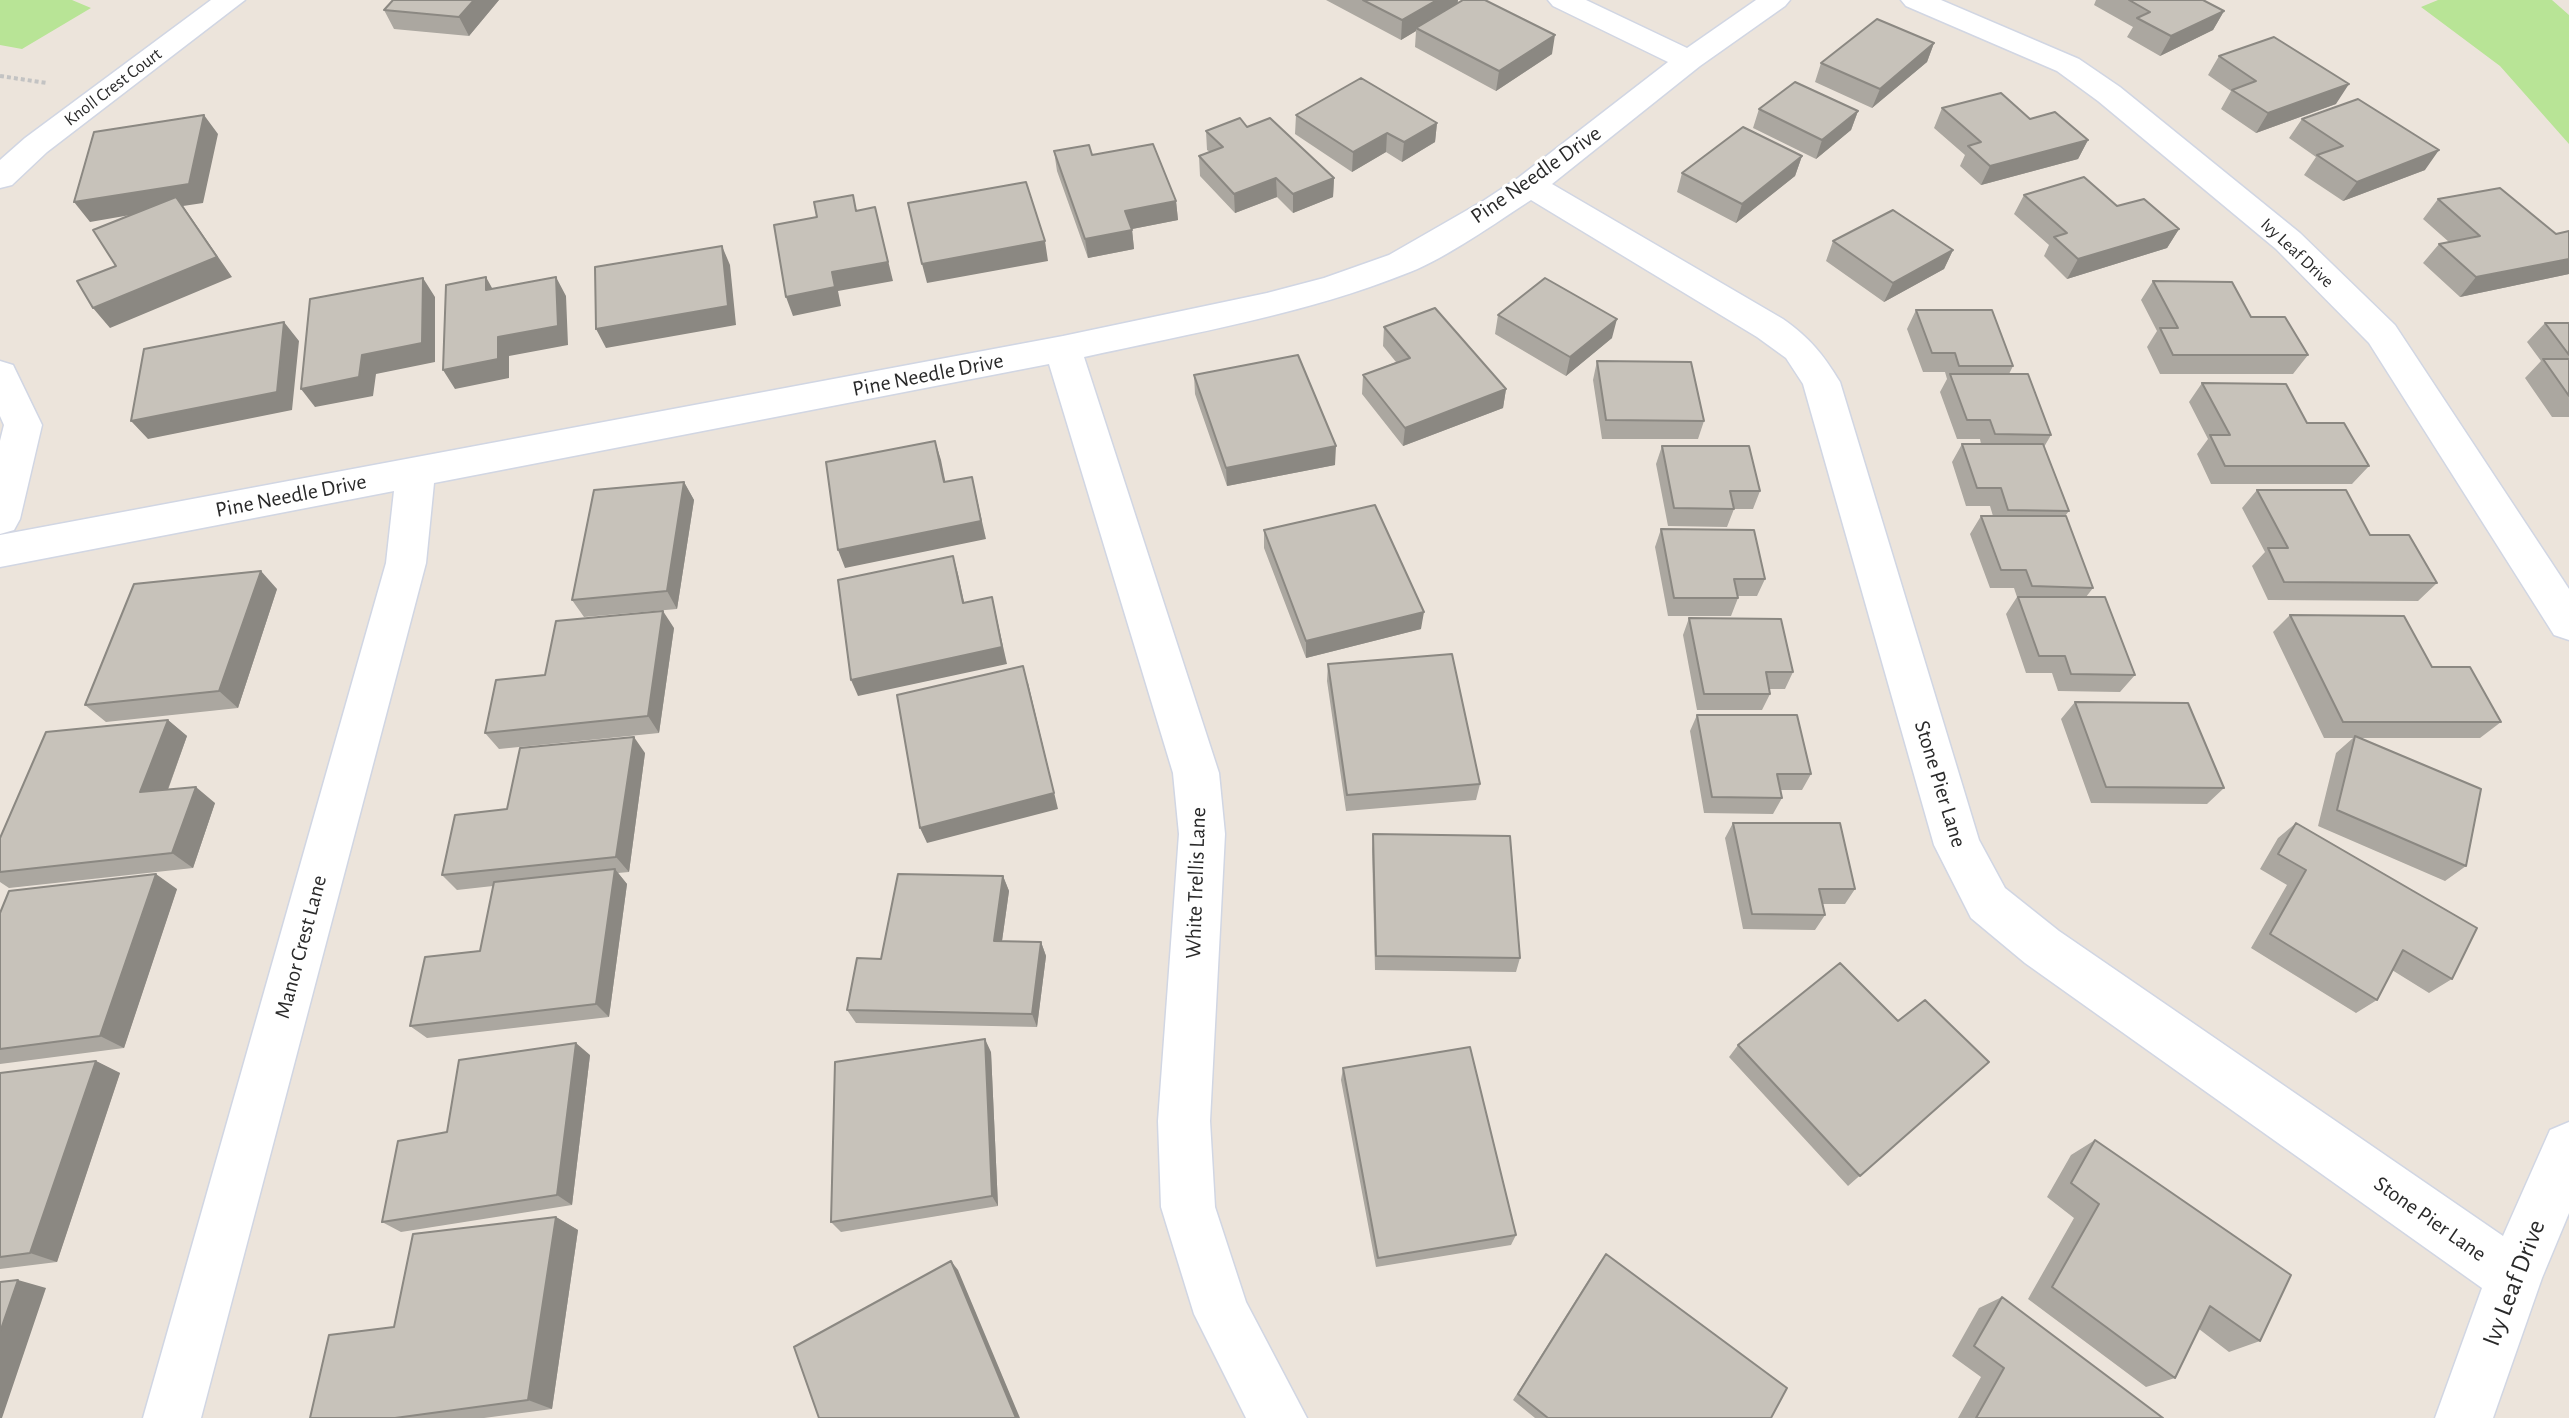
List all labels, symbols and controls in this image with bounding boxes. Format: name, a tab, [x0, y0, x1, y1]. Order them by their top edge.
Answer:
street label: Knoll Crest Court	[60, 43, 166, 131]
street label: Pine Needle Drive	[1466, 120, 1606, 230]
street label: Ivy Leaf Drive	[2256, 214, 2338, 292]
street label: Pine Needle Drive	[850, 347, 1006, 403]
street label: Pine Needle Drive	[213, 468, 369, 524]
street label: Stone Pier Lane	[1908, 717, 1972, 851]
street label: White Trellis Lane	[1180, 807, 1212, 959]
street label: Manor Crest Lane	[269, 872, 333, 1022]
street label: Stone Pier Lane	[2369, 1171, 2491, 1267]
street label: Ivy Leaf Drive	[2476, 1215, 2552, 1351]

